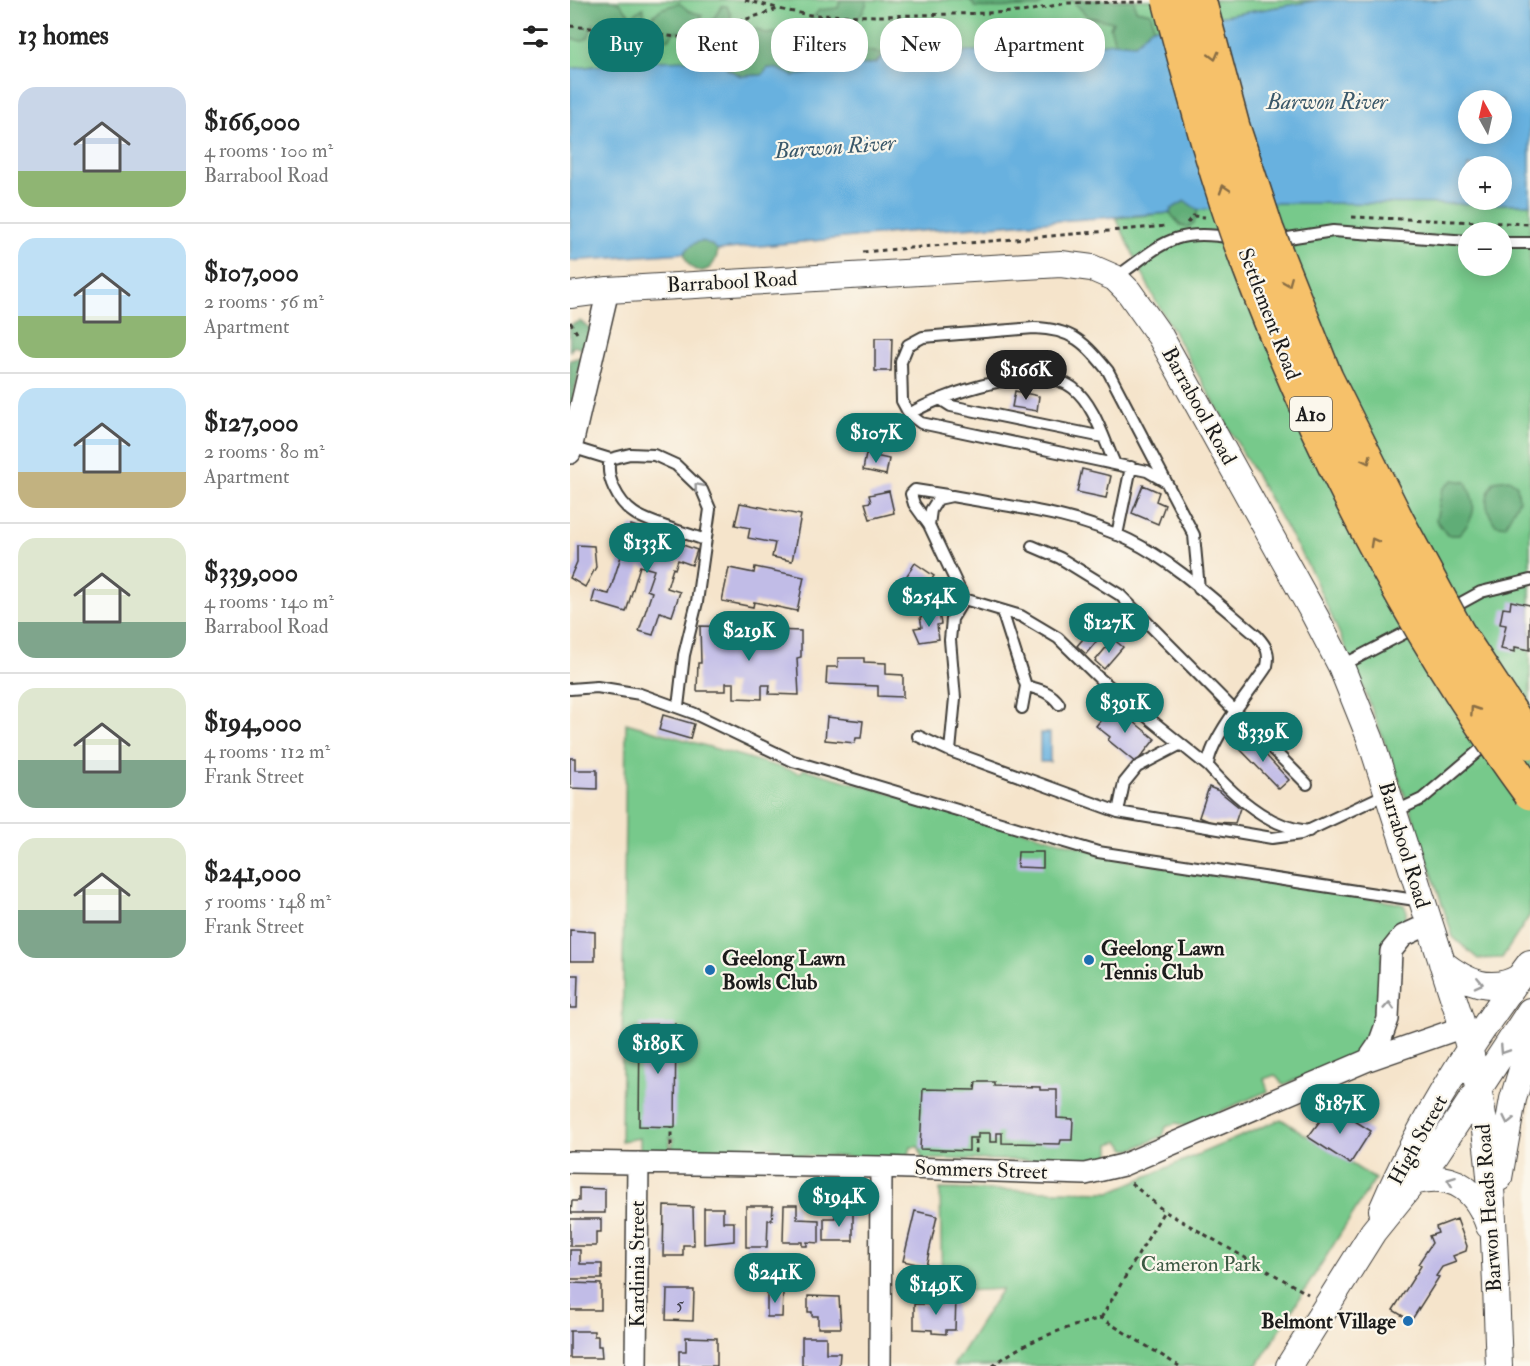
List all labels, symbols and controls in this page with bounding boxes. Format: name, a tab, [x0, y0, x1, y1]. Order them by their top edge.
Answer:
chip: Buy	[588, 18, 664, 72]
chip: Rent	[676, 18, 759, 72]
chip: Filters	[771, 18, 868, 72]
chip: New	[880, 18, 962, 72]
chip: Apartment	[974, 18, 1105, 72]
text: 13 homes	[18, 20, 109, 52]
icon: filters	[519, 20, 552, 53]
one-way arrow	[1207, 51, 1219, 61]
water label: Barwon River	[1265, 88, 1389, 116]
north arrow	[1458, 90, 1512, 144]
map controls	[1458, 90, 1512, 276]
text: $166,000	[204, 106, 300, 138]
icon: home	[66, 111, 138, 183]
water label: Barwon River	[773, 129, 898, 165]
text: 4 rooms · 100 m²	[204, 138, 333, 163]
button: +	[1458, 156, 1512, 210]
text: Barrabool Road	[204, 163, 329, 188]
one-way arrow	[1219, 184, 1231, 195]
button: −	[1458, 222, 1512, 276]
street label: Settlement Road	[1231, 244, 1307, 384]
text: $107,000	[204, 257, 299, 289]
icon: home	[66, 262, 138, 334]
street label: Barrabool Road	[666, 265, 799, 299]
one-way arrow	[1281, 275, 1293, 286]
text: 2 rooms · 56 m²	[204, 289, 324, 314]
text: Apartment	[204, 314, 289, 339]
street label: Barrabool Road	[1155, 342, 1243, 470]
pin: $166K	[984, 350, 1068, 401]
text: $166K	[1000, 357, 1052, 382]
road number: A10	[1290, 397, 1332, 431]
text: $127,000	[204, 407, 299, 439]
icon: home	[66, 412, 138, 484]
pin: $107K	[834, 413, 918, 464]
text: $107K	[850, 420, 902, 445]
text: 2 rooms · 80 m²	[204, 439, 325, 464]
one-way arrow	[1359, 453, 1371, 464]
text: Apartment	[204, 464, 289, 489]
one-way arrow	[695, 483, 706, 494]
pin: $133K	[605, 523, 689, 574]
text: $133K	[623, 530, 671, 555]
one-way arrow	[1370, 538, 1381, 548]
text: $339,000	[204, 557, 298, 589]
icon: home	[66, 562, 138, 634]
pin: $254K	[887, 577, 971, 628]
text: $254K	[902, 584, 956, 609]
text: 4 rooms · 140 m²	[204, 589, 334, 614]
pin: $127K	[1067, 603, 1151, 654]
text: $127K	[1083, 610, 1135, 635]
pin: $219K	[707, 611, 791, 662]
text: Barrabool Road	[204, 614, 329, 639]
text: $219K	[723, 618, 775, 643]
pin: $391K	[1083, 683, 1167, 734]
text: $391K	[1100, 690, 1150, 715]
one-way arrow	[1470, 705, 1481, 716]
text: $194,000	[204, 707, 302, 739]
icon: home	[66, 712, 138, 784]
pin: $339K	[1221, 712, 1305, 763]
text: $339K	[1238, 719, 1288, 744]
text: 4 rooms · 112 m²	[204, 739, 330, 764]
text: Frank Street	[204, 764, 304, 789]
street label: Barrabool Road	[1372, 779, 1436, 912]
text: $241,000	[204, 857, 301, 889]
icon: home	[66, 862, 138, 934]
text: 5 rooms · 148 m²	[204, 889, 331, 914]
text: Frank Street	[204, 914, 304, 939]
place label: Geelong Lawn Tennis Club	[1100, 935, 1225, 986]
place label: Geelong Lawn Bowls Club	[722, 945, 846, 996]
marker: Geelong Lawn Tennis Club	[1082, 953, 1096, 967]
marker: Geelong Lawn Bowls Club	[703, 963, 717, 977]
one-way arrow	[1474, 976, 1484, 989]
one-way arrow	[1382, 1002, 1395, 1011]
pin: $189K	[616, 1024, 700, 1075]
text: $189K	[632, 1031, 684, 1056]
one-way arrow	[1500, 1043, 1511, 1054]
pin: $187K	[1298, 1084, 1382, 1135]
street label: High Street	[1382, 1090, 1454, 1190]
text: $187K	[1314, 1091, 1366, 1116]
one-way arrow	[1503, 1115, 1516, 1125]
street label: Barwon Heads Road	[1470, 1122, 1508, 1293]
street label: Sommers Street	[914, 1154, 1048, 1186]
one-way arrow	[1446, 1176, 1457, 1189]
pin: $194K	[797, 1177, 881, 1228]
text: $194K	[812, 1184, 866, 1209]
street label: Kardinia Street	[624, 1200, 651, 1328]
park label: Cameron Park	[1141, 1251, 1261, 1278]
pin: $241K	[733, 1253, 817, 1304]
text: $241K	[748, 1260, 802, 1285]
pin: $149K	[894, 1265, 978, 1316]
text: $149K	[909, 1272, 963, 1297]
house number: 5	[676, 1293, 684, 1316]
place label: Belmont Village	[1261, 1308, 1396, 1335]
marker: Belmont Village	[1401, 1314, 1415, 1328]

